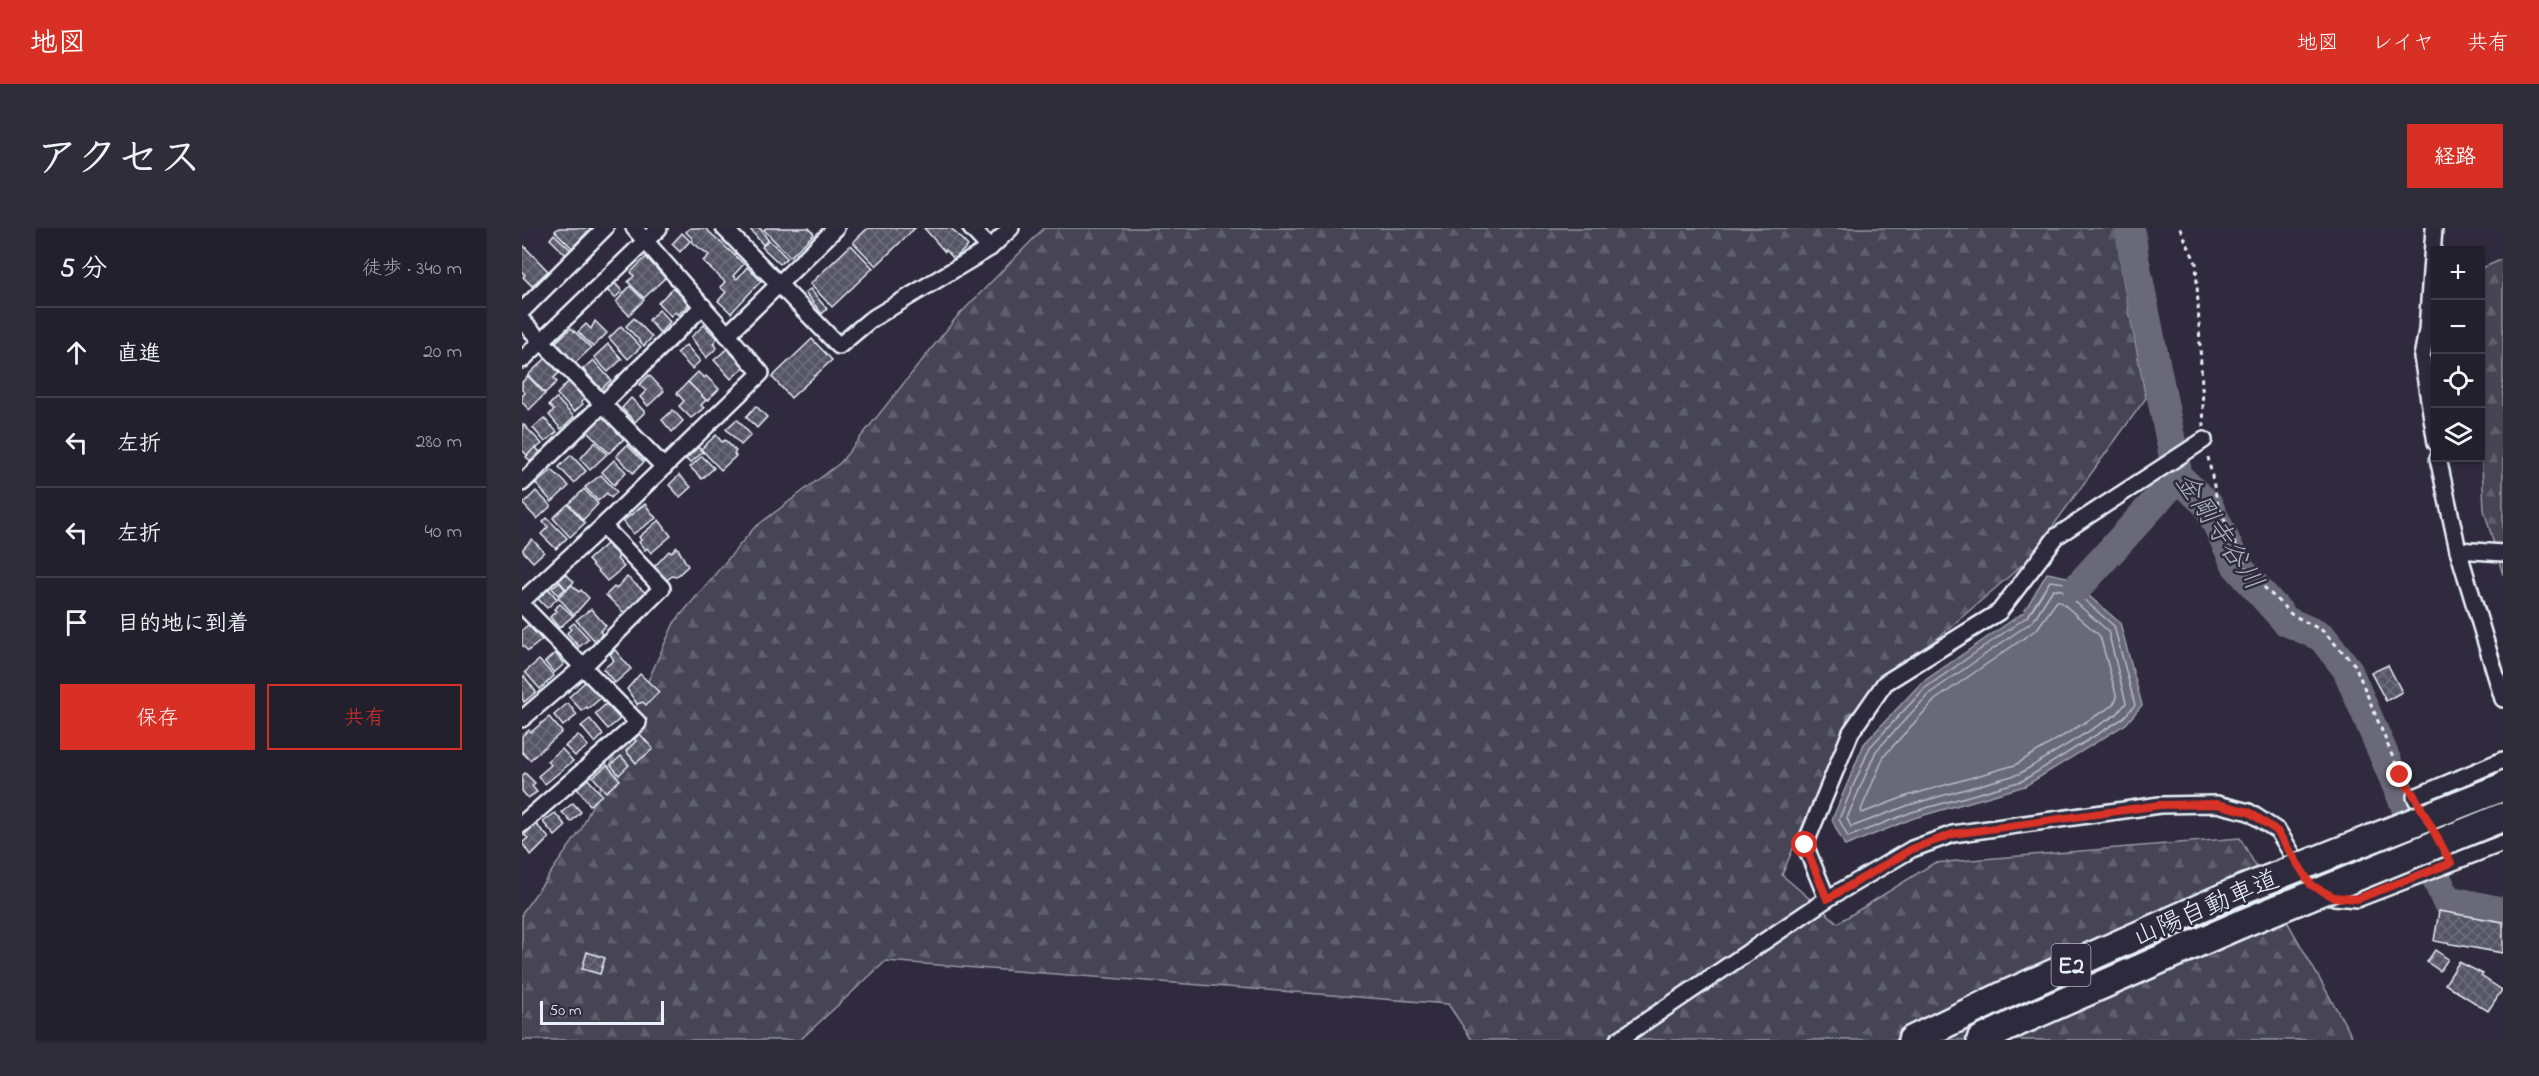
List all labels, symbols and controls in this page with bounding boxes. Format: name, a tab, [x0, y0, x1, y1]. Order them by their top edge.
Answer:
text: 地図	[30, 24, 86, 65]
text: 地図	[2297, 29, 2339, 59]
text: レイヤ	[2372, 29, 2434, 59]
text: 共有	[2467, 29, 2509, 59]
button: 経路	[2407, 124, 2503, 188]
text: アクセス	[36, 130, 201, 191]
map controls	[2431, 246, 2485, 462]
button: +	[2431, 246, 2485, 300]
text: 5 分	[60, 251, 107, 289]
text: 徒歩 · 340 m	[362, 255, 462, 284]
button: −	[2431, 300, 2485, 354]
icon: ahead	[60, 336, 93, 369]
text: 20 m	[423, 338, 462, 367]
text: 直進	[117, 339, 161, 371]
button: locate	[2431, 354, 2485, 408]
button: layers	[2431, 408, 2485, 462]
icon: left	[60, 426, 93, 459]
text: 280 m	[415, 428, 462, 457]
text: 左折	[117, 429, 161, 461]
water label: 金剛寺谷川	[2164, 466, 2272, 599]
icon: left	[60, 516, 93, 549]
text: 40 m	[425, 518, 462, 547]
text: 左折	[117, 519, 161, 551]
icon: arrive	[60, 606, 93, 639]
text: 目的地に到着	[117, 609, 249, 641]
button: 保存	[60, 684, 255, 750]
button: 共有	[267, 684, 462, 750]
route end	[2386, 761, 2412, 787]
route start	[1791, 831, 1817, 857]
street label: 山陽自動車道	[2127, 862, 2285, 958]
road number: E2	[2052, 944, 2090, 986]
scale bar	[540, 998, 664, 1026]
text: 50 m	[549, 999, 581, 1023]

